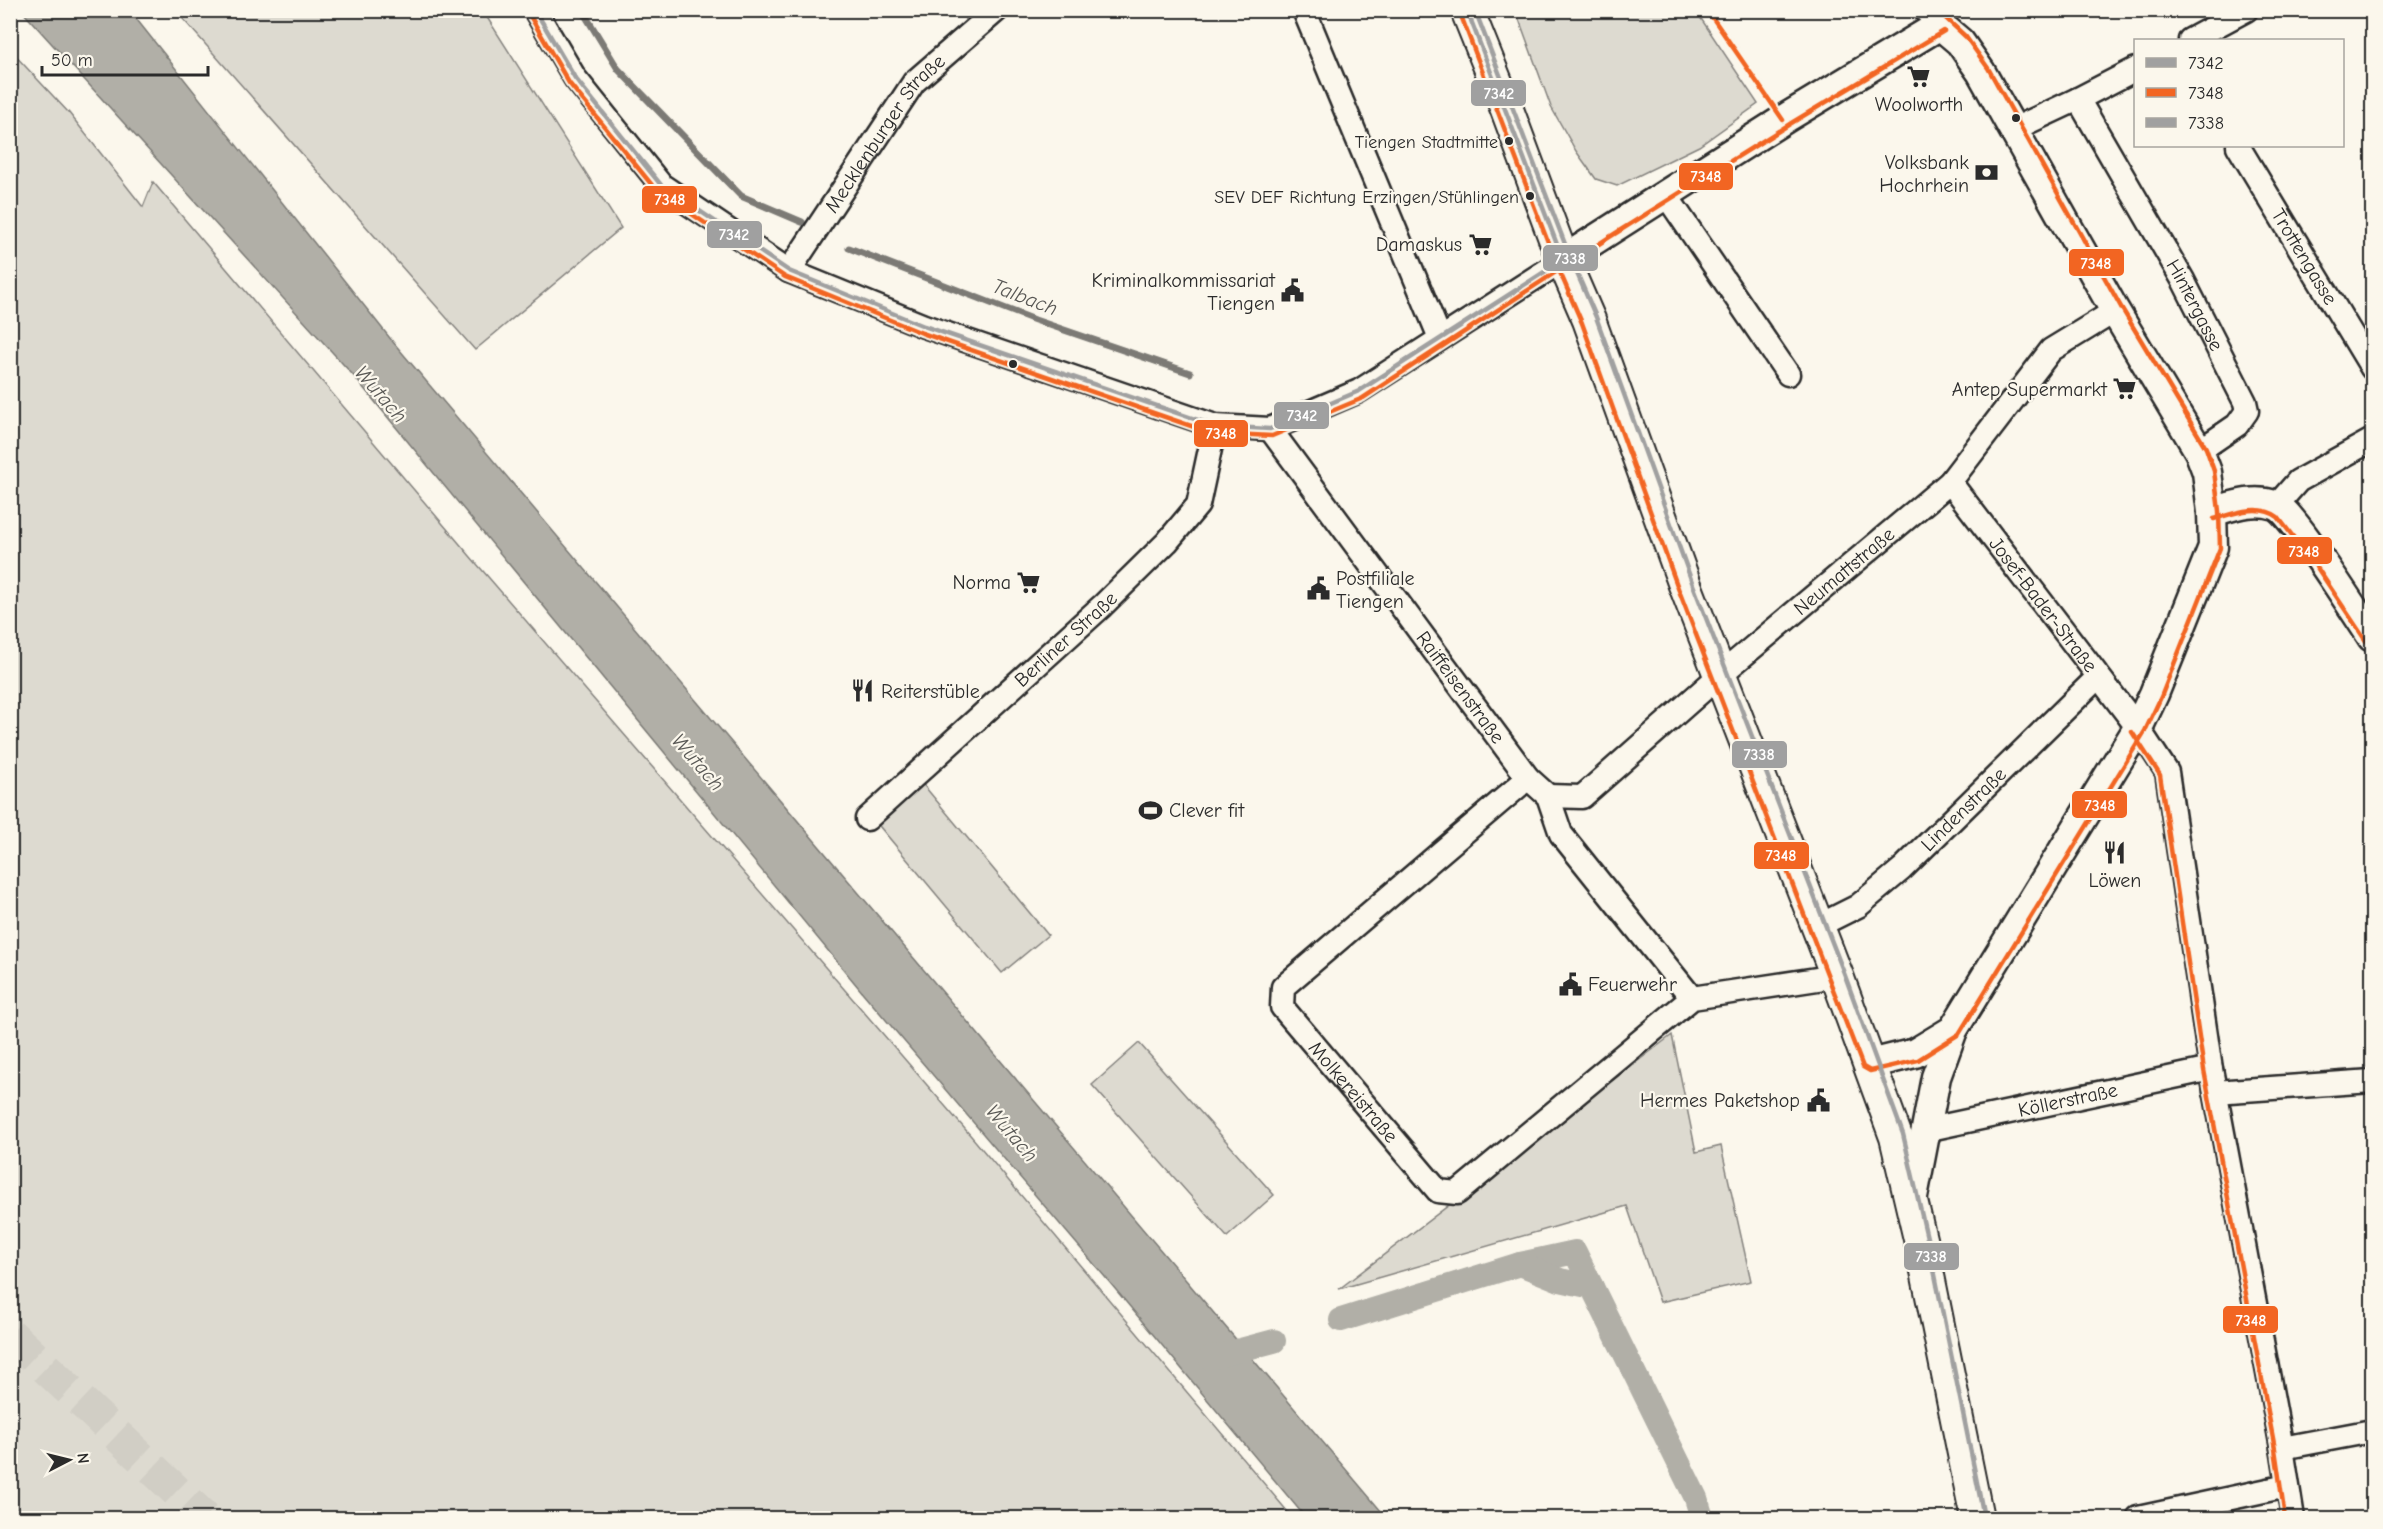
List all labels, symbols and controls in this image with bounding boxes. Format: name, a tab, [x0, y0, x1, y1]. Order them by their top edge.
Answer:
scale bar	[42, 39, 208, 77]
legend	[2134, 39, 2344, 147]
text: 50 m	[51, 50, 93, 71]
street label: Mecklenburger Straße	[820, 50, 950, 217]
text: 7342	[2188, 53, 2224, 74]
supermarket icon: Woolworth	[1906, 64, 1932, 90]
line badge: 7342	[1470, 79, 1527, 107]
text: 7348	[2188, 83, 2224, 104]
text: 7342	[1484, 85, 1514, 103]
place label: Woolworth	[1875, 93, 1963, 116]
unlabelled marker	[2010, 112, 2022, 124]
text: 7338	[2188, 113, 2224, 134]
place label: Tiengen Stadtmitte	[1355, 132, 1498, 153]
marker: Tiengen Stadtmitte	[1503, 135, 1515, 147]
place label: Volksbank Hochrhein	[1879, 151, 1969, 197]
bank icon: Volksbank Hochrhein	[1974, 160, 2000, 186]
line badge: 7348	[1678, 162, 1734, 191]
text: 7348	[1691, 168, 1721, 186]
line badge: 7348	[641, 185, 698, 214]
place label: SEV DEF Richtung Erzingen/Stühlingen	[1214, 187, 1519, 208]
marker: SEV DEF Richtung Erzingen/Stühlingen	[1524, 190, 1536, 202]
text: 7348	[655, 191, 685, 209]
street label: Trottengasse	[2266, 205, 2342, 309]
line badge: 7342	[706, 220, 763, 249]
text: 7342	[719, 226, 749, 244]
supermarket icon: Damaskus	[1467, 231, 1493, 257]
place label: Damaskus	[1376, 233, 1462, 256]
line badge: 7338	[1542, 244, 1599, 272]
line badge: 7348	[2068, 248, 2125, 277]
text: 7338	[1554, 250, 1586, 268]
text: 7348	[2081, 255, 2111, 273]
street label: Hintergasse	[2161, 255, 2228, 355]
place label: Kriminalkommissariat Tiengen	[1092, 269, 1276, 315]
water label: Talbach	[989, 274, 1061, 320]
public building icon: Kriminalkommissariat Tiengen	[1280, 278, 1306, 304]
unlabelled marker	[1007, 358, 1019, 370]
water label: Wutach	[350, 361, 412, 427]
supermarket icon: Antep Supermarkt	[2112, 376, 2138, 402]
place label: Antep Supermarkt	[1952, 378, 2108, 401]
line badge: 7342	[1273, 401, 1330, 430]
text: 7342	[1287, 407, 1317, 425]
line badge: 7348	[1193, 419, 1249, 448]
text: 7348	[1206, 425, 1236, 443]
street label: Neumattstraße	[1789, 523, 1899, 620]
street label: Josef-Bader-Straße	[1984, 533, 2102, 677]
line badge: 7348	[2276, 536, 2333, 565]
text: 7348	[2289, 543, 2319, 561]
place label: Postfiliale Tiengen	[1336, 567, 1415, 613]
supermarket icon: Norma	[1016, 569, 1042, 595]
place label: Norma	[952, 571, 1011, 594]
public building icon: Postfiliale Tiengen	[1305, 576, 1331, 602]
street label: Berliner Straße	[1010, 587, 1122, 692]
street label: Raiffeisenstraße	[1411, 627, 1509, 748]
restaurant icon: Reiterstüble	[850, 678, 876, 704]
place label: Reiterstüble	[881, 680, 980, 703]
water label: Wutach	[667, 729, 729, 795]
line badge: 7338	[1731, 740, 1788, 769]
text: 7338	[1743, 746, 1775, 764]
street label: Lindenstraße	[1916, 763, 2011, 856]
line badge: 7348	[2071, 790, 2128, 819]
sports icon: Clever fit	[1138, 797, 1164, 823]
text: 7348	[2085, 797, 2115, 815]
place label: Clever fit	[1169, 799, 1245, 822]
restaurant icon: Löwen	[2102, 840, 2128, 866]
line badge: 7348	[1753, 841, 1810, 870]
text: 7348	[1766, 847, 1796, 865]
place label: Löwen	[2089, 869, 2141, 892]
public building icon: Feuerwehr	[1557, 971, 1583, 997]
place label: Feuerwehr	[1588, 973, 1677, 996]
street label: Molkereistraße	[1304, 1037, 1403, 1147]
street label: Köllerstraße	[2016, 1078, 2120, 1122]
public building icon: Hermes Paketshop	[1805, 1087, 1831, 1113]
place label: Hermes Paketshop	[1640, 1089, 1800, 1112]
water label: Wutach	[981, 1099, 1043, 1167]
line badge: 7338	[1903, 1242, 1960, 1271]
text: 7338	[1915, 1248, 1947, 1266]
line badge: 7348	[2222, 1305, 2279, 1334]
text: 7348	[2236, 1312, 2266, 1330]
north arrow	[39, 1430, 99, 1490]
text: N	[73, 1452, 92, 1465]

